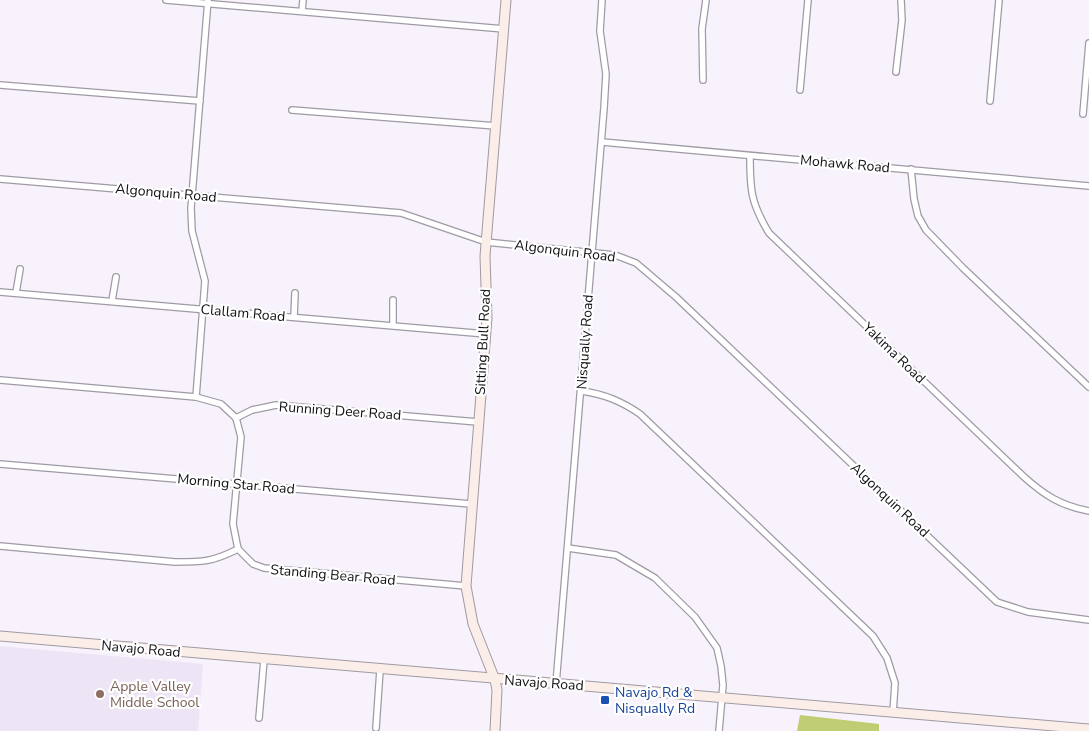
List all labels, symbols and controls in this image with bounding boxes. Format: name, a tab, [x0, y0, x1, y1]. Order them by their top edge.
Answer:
street label: Mohawk Road	[799, 151, 891, 177]
street label: Algonquin Road	[115, 179, 217, 207]
street label: Algonquin Road	[513, 235, 617, 267]
street label: Sitting Bull Road	[471, 288, 495, 396]
street label: Nisqually Road	[572, 294, 598, 390]
street label: Clallam Road	[200, 300, 286, 326]
street label: Yakima Road	[858, 318, 930, 388]
street label: Running Deer Road	[278, 397, 402, 425]
street label: Algonquin Road	[846, 458, 934, 542]
street label: Morning Star Road	[176, 469, 296, 499]
street label: Standing Bear Road	[270, 560, 396, 590]
street label: Navajo Road	[101, 636, 181, 662]
street label: Navajo Road	[504, 671, 584, 695]
place label: Apple Valley Middle School	[110, 677, 200, 712]
place label: Navajo Rd & Nisqually Rd	[615, 683, 695, 718]
marker: Apple Valley Middle School	[94, 688, 106, 700]
marker: Navajo Rd & Nisqually Rd	[599, 694, 611, 706]

